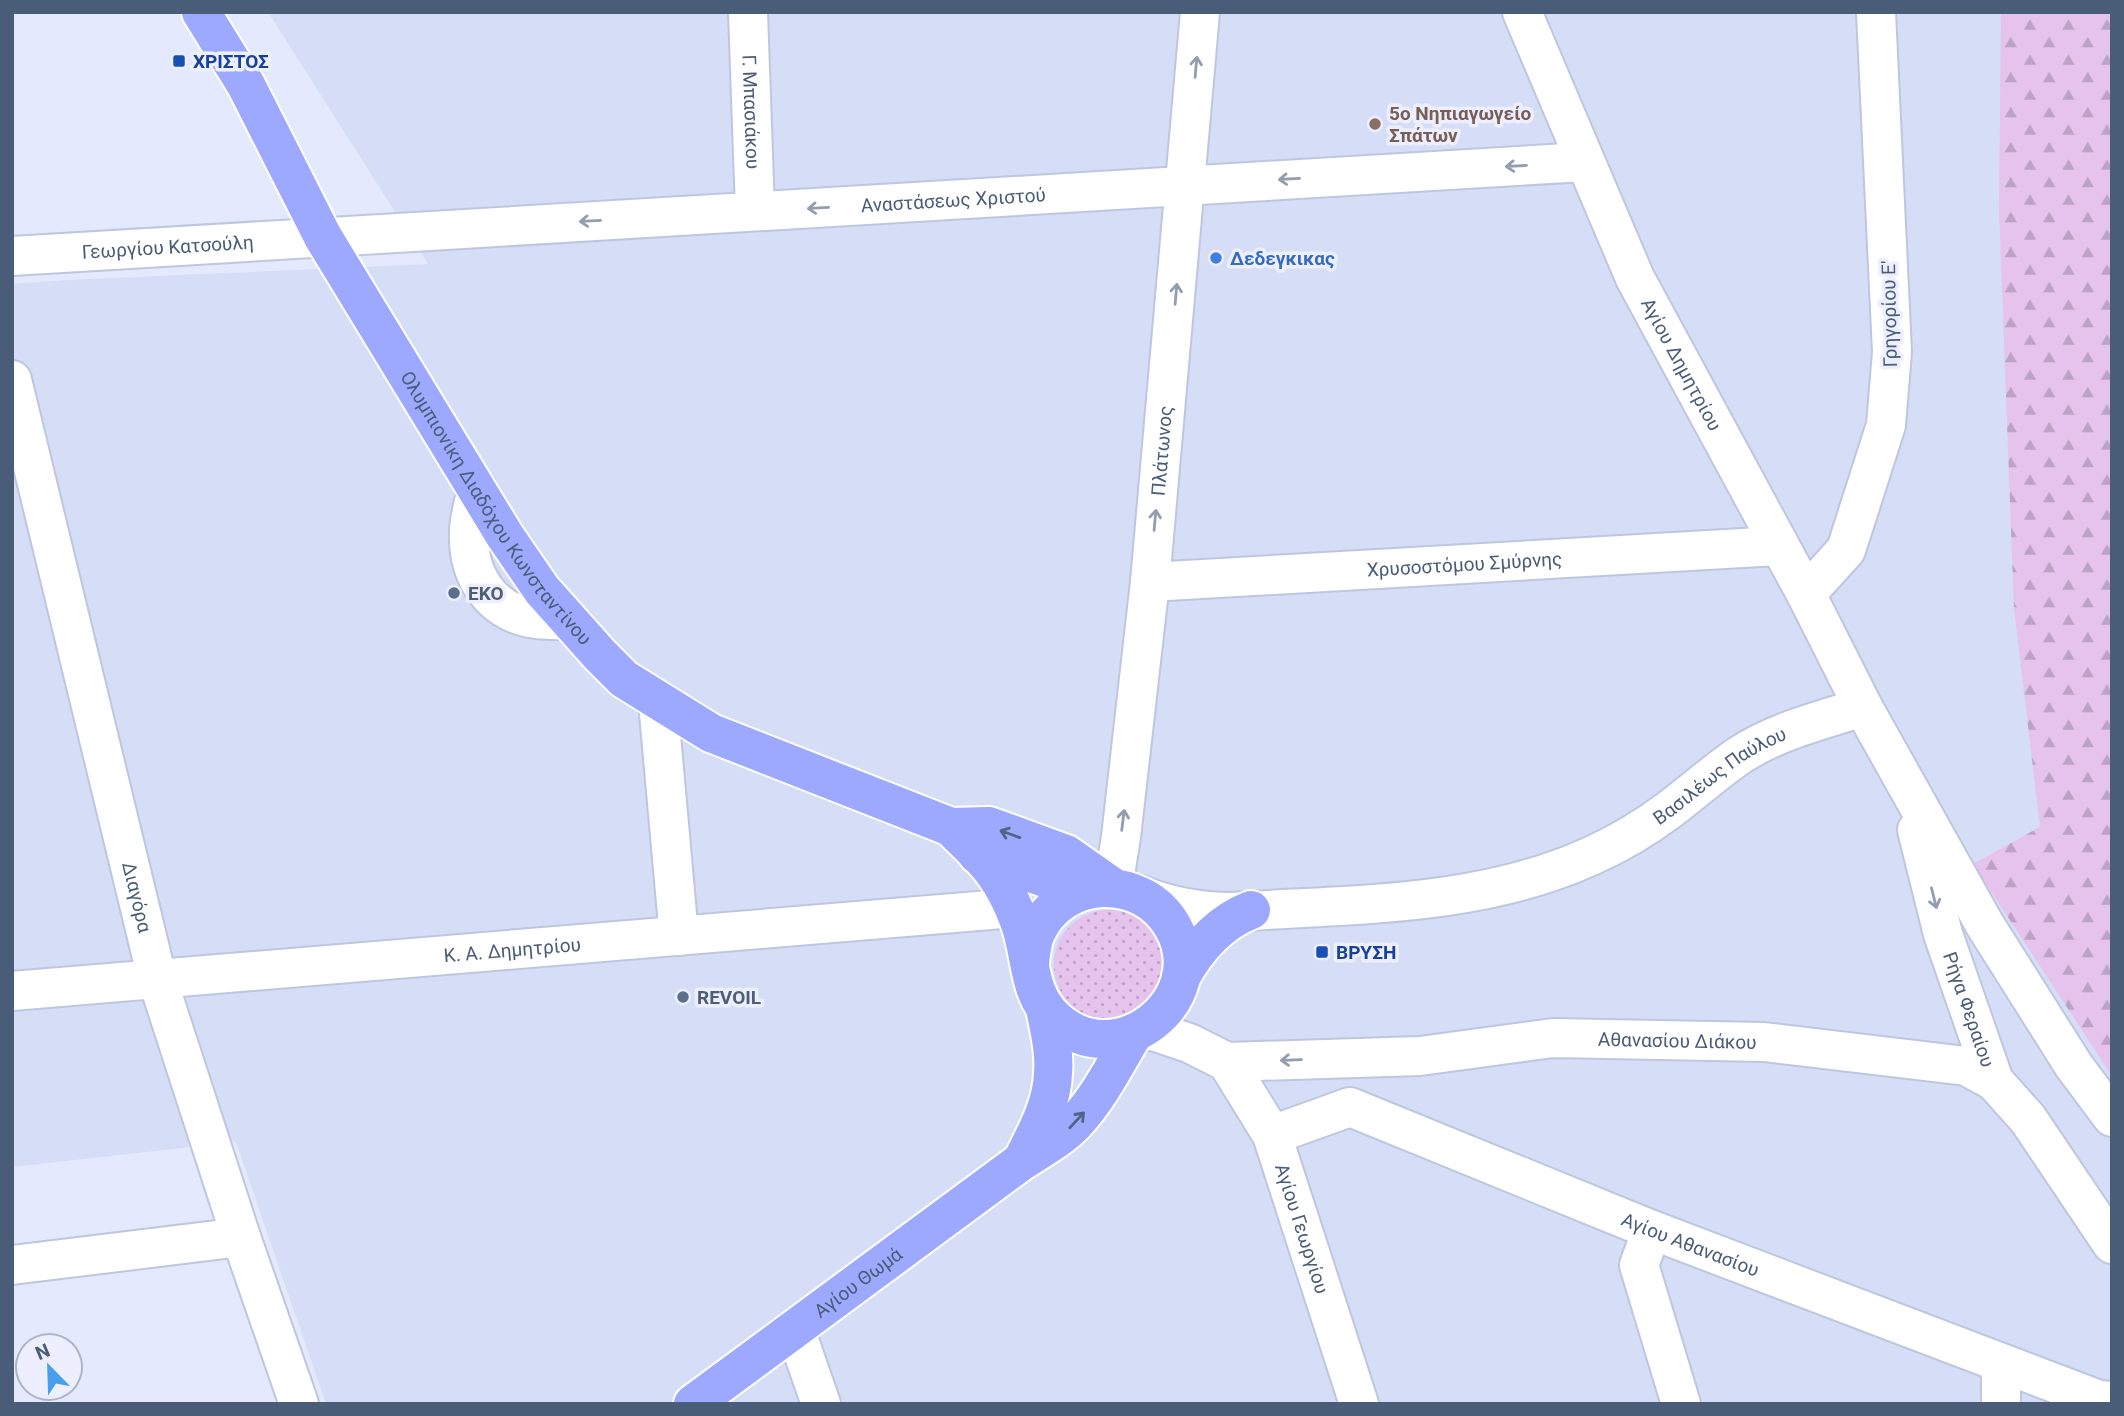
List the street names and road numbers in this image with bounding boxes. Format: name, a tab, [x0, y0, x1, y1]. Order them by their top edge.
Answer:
street label: Γ. Μπασιάκου	[738, 54, 765, 170]
street label: Αναστάσεως Χριστού	[860, 183, 1047, 217]
street label: Γεωργίου Κατσούλη	[81, 231, 254, 264]
street label: Γρηγορίου Ε'	[1877, 260, 1902, 368]
street label: Αγίου Δημητρίου	[1636, 294, 1726, 435]
street label: Ολυμπιονίκη Διαδόχου Κωνσταντίνου	[395, 367, 596, 650]
street label: Πλάτωνος	[1147, 405, 1177, 497]
street label: Χρυσοστόμου Σμύρνης	[1366, 547, 1563, 582]
street label: Βασιλέως Παύλου	[1649, 722, 1790, 830]
street label: Διαγόρα	[117, 859, 157, 935]
street label: Κ. Α. Δημητρίου	[443, 933, 582, 967]
street label: Ρήγα Φεραίου	[1938, 949, 1999, 1070]
street label: Αθανασίου Διάκου	[1598, 1028, 1757, 1054]
street label: Αγίου Γεωργίου	[1270, 1161, 1334, 1297]
street label: Αγίου Αθανασίου	[1618, 1208, 1762, 1282]
street label: Αγίου Θωμά	[810, 1242, 907, 1323]

